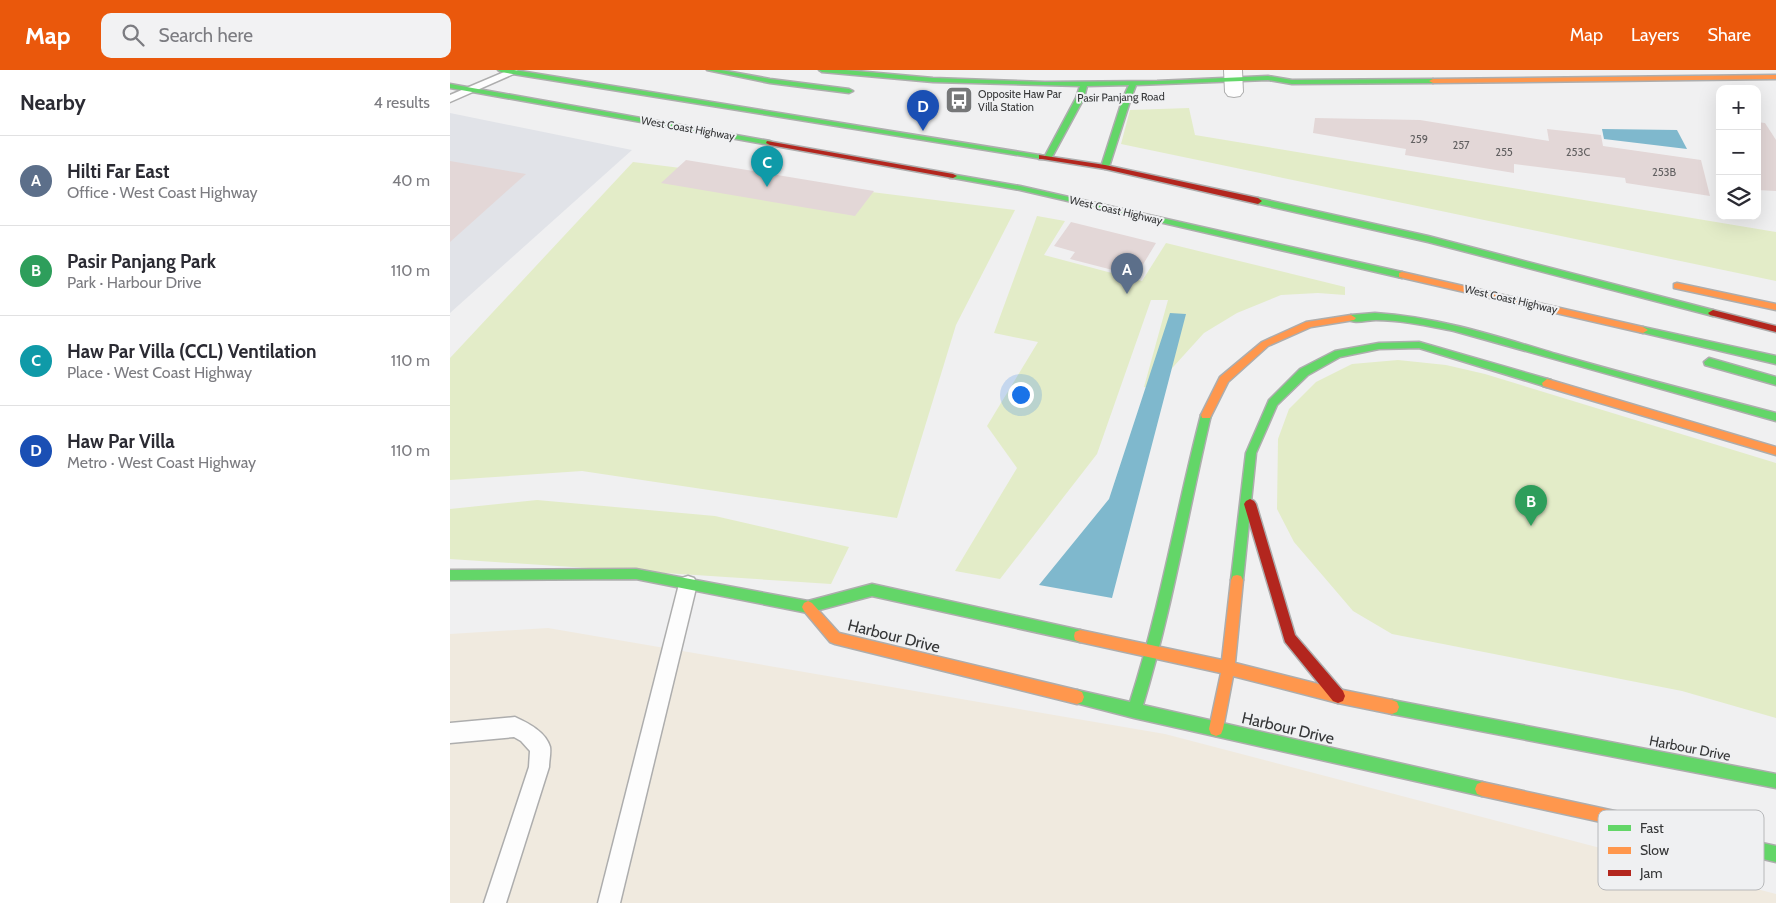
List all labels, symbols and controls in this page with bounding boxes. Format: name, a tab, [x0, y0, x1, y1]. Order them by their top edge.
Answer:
search box	[101, 13, 451, 58]
text: Map	[25, 21, 71, 50]
icon: search	[119, 21, 147, 49]
text: Search here	[159, 24, 253, 47]
text: Map	[1570, 24, 1603, 46]
text: Layers	[1631, 24, 1680, 46]
text: Share	[1708, 24, 1751, 46]
bus stop icon: Opposite Haw Par Villa Station	[944, 85, 974, 115]
map controls	[1716, 85, 1761, 220]
button: +	[1716, 85, 1761, 130]
place label: Opposite Haw Par Villa Station	[978, 87, 1062, 114]
street label: Pasir Panjang Road	[1077, 89, 1165, 105]
text: Nearby	[20, 90, 86, 115]
pin: D	[907, 90, 939, 131]
text: 4 results	[373, 93, 430, 112]
street label: West Coast Highway	[640, 113, 736, 143]
button: −	[1716, 130, 1761, 175]
house number: 259	[1410, 132, 1428, 146]
house number: 257	[1452, 138, 1470, 152]
house number: 255	[1495, 145, 1513, 159]
house number: 253C	[1566, 145, 1590, 159]
pin: C	[751, 146, 783, 187]
text: Hilti Far East	[67, 160, 170, 183]
house number: 253B	[1652, 165, 1677, 179]
text: A	[31, 171, 41, 190]
text: 40 m	[392, 171, 430, 190]
button: layers	[1716, 175, 1761, 220]
text: Office · West Coast Highway	[67, 183, 258, 202]
street label: West Coast Highway	[1068, 193, 1164, 228]
text: Pasir Panjang Park	[67, 250, 216, 273]
pin: A	[1111, 253, 1143, 294]
text: B	[31, 261, 41, 280]
text: 110 m	[391, 261, 430, 280]
text: Park · Harbour Drive	[67, 273, 201, 292]
street label: West Coast Highway	[1463, 282, 1559, 317]
text: Haw Par Villa (CCL) Ventilation	[67, 340, 317, 363]
text: C	[31, 351, 41, 370]
text: 110 m	[391, 351, 430, 370]
text: Place · West Coast Highway	[67, 363, 252, 382]
your location	[1008, 382, 1034, 408]
text: Haw Par Villa	[67, 430, 175, 453]
text: D	[30, 441, 42, 460]
text: 110 m	[391, 441, 430, 460]
text: Metro · West Coast Highway	[67, 453, 256, 472]
pin: B	[1515, 485, 1547, 526]
street label: Harbour Drive	[846, 615, 942, 657]
street label: Harbour Drive	[1240, 708, 1336, 748]
street label: Harbour Drive	[1648, 731, 1732, 765]
legend	[1598, 810, 1764, 890]
text: Fast	[1640, 819, 1664, 837]
text: Slow	[1640, 841, 1669, 859]
text: Jam	[1639, 864, 1662, 882]

